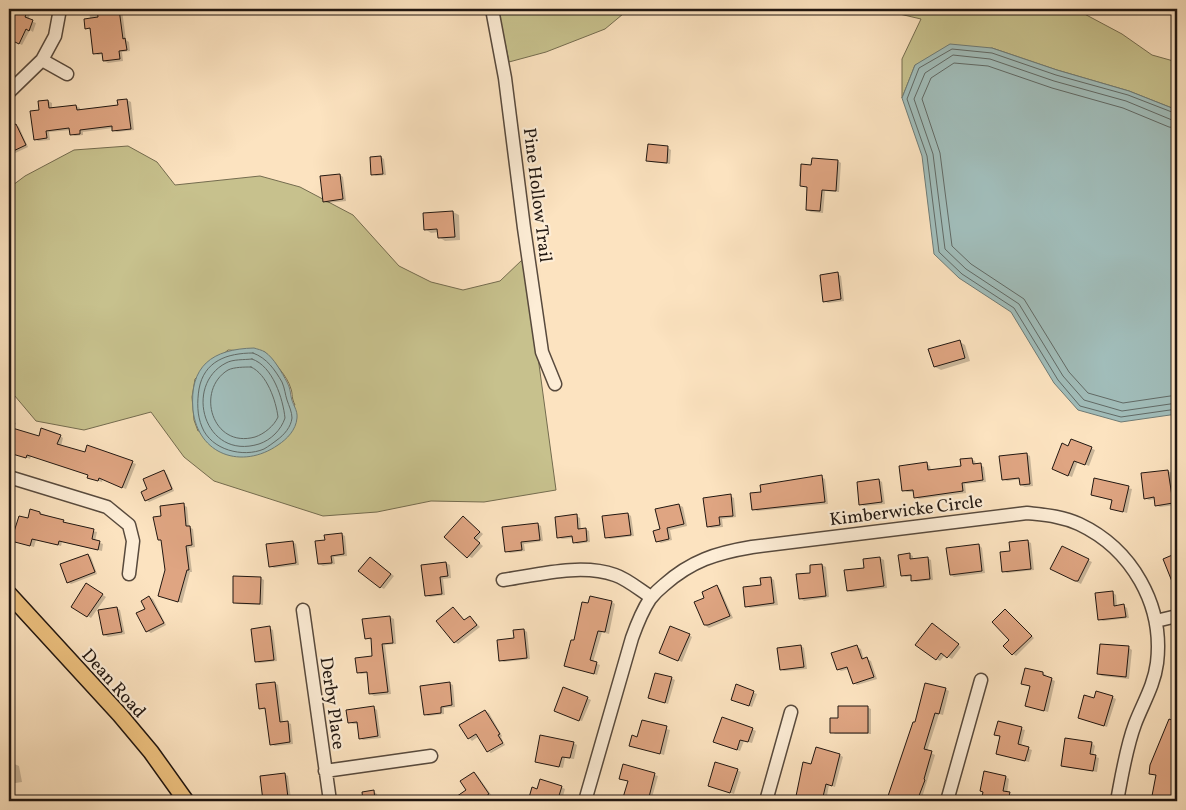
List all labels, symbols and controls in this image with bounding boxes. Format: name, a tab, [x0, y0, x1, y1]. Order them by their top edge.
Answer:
street label: Pine Hollow Trail	[516, 126, 557, 264]
street label: Kimberwicke Circle	[828, 490, 984, 533]
street label: Dean Road	[75, 644, 151, 724]
street label: Derby Place	[313, 655, 350, 751]

